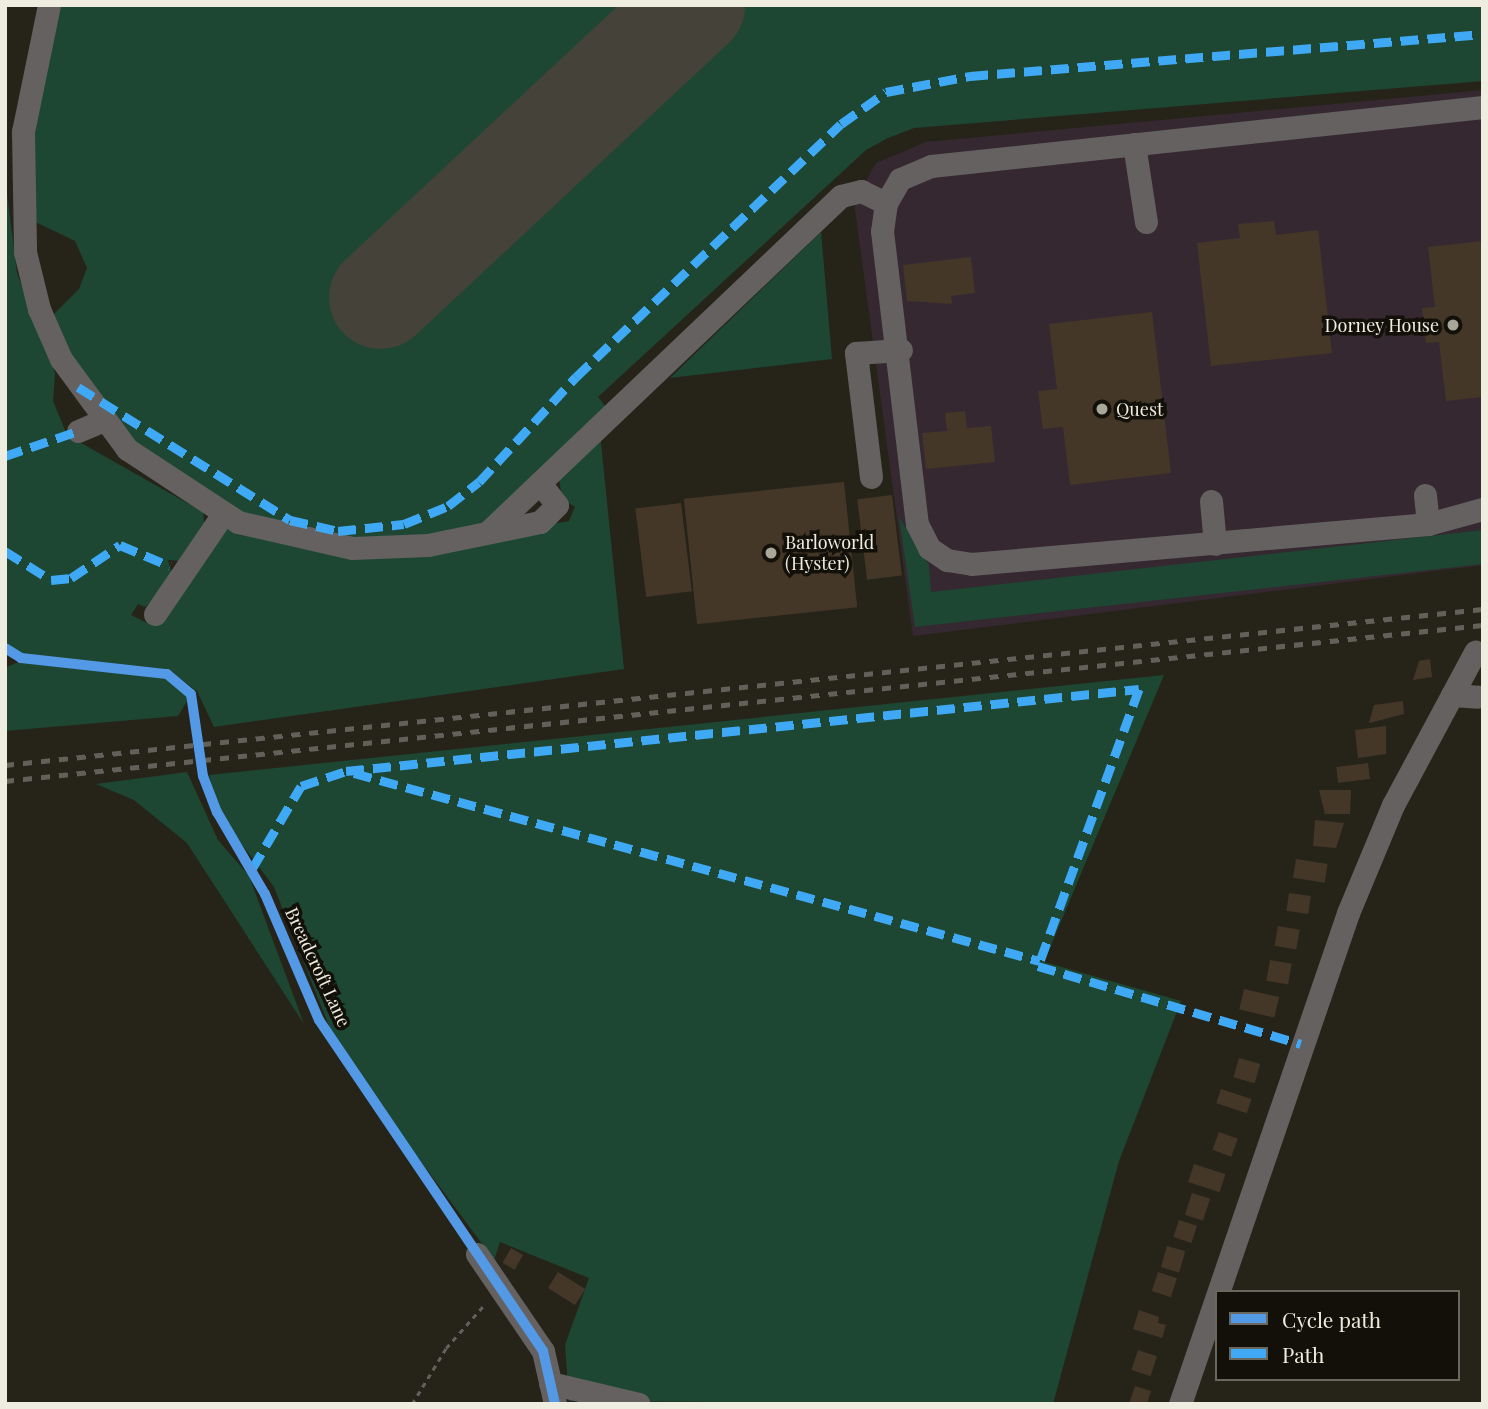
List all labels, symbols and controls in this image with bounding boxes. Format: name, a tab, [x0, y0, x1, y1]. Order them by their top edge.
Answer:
place label: Dorney House	[1324, 314, 1439, 336]
marker: Dorney House	[1445, 317, 1461, 333]
place label: Quest	[1116, 398, 1163, 420]
marker: Quest	[1094, 401, 1110, 417]
place label: Barloworld (Hyster)	[785, 532, 874, 574]
marker: Barloworld (Hyster)	[763, 545, 779, 561]
street label: Breadcroft Lane	[281, 904, 355, 1030]
legend	[1215, 1290, 1460, 1381]
text: Cycle path	[1282, 1305, 1381, 1333]
text: Path	[1282, 1340, 1324, 1368]

